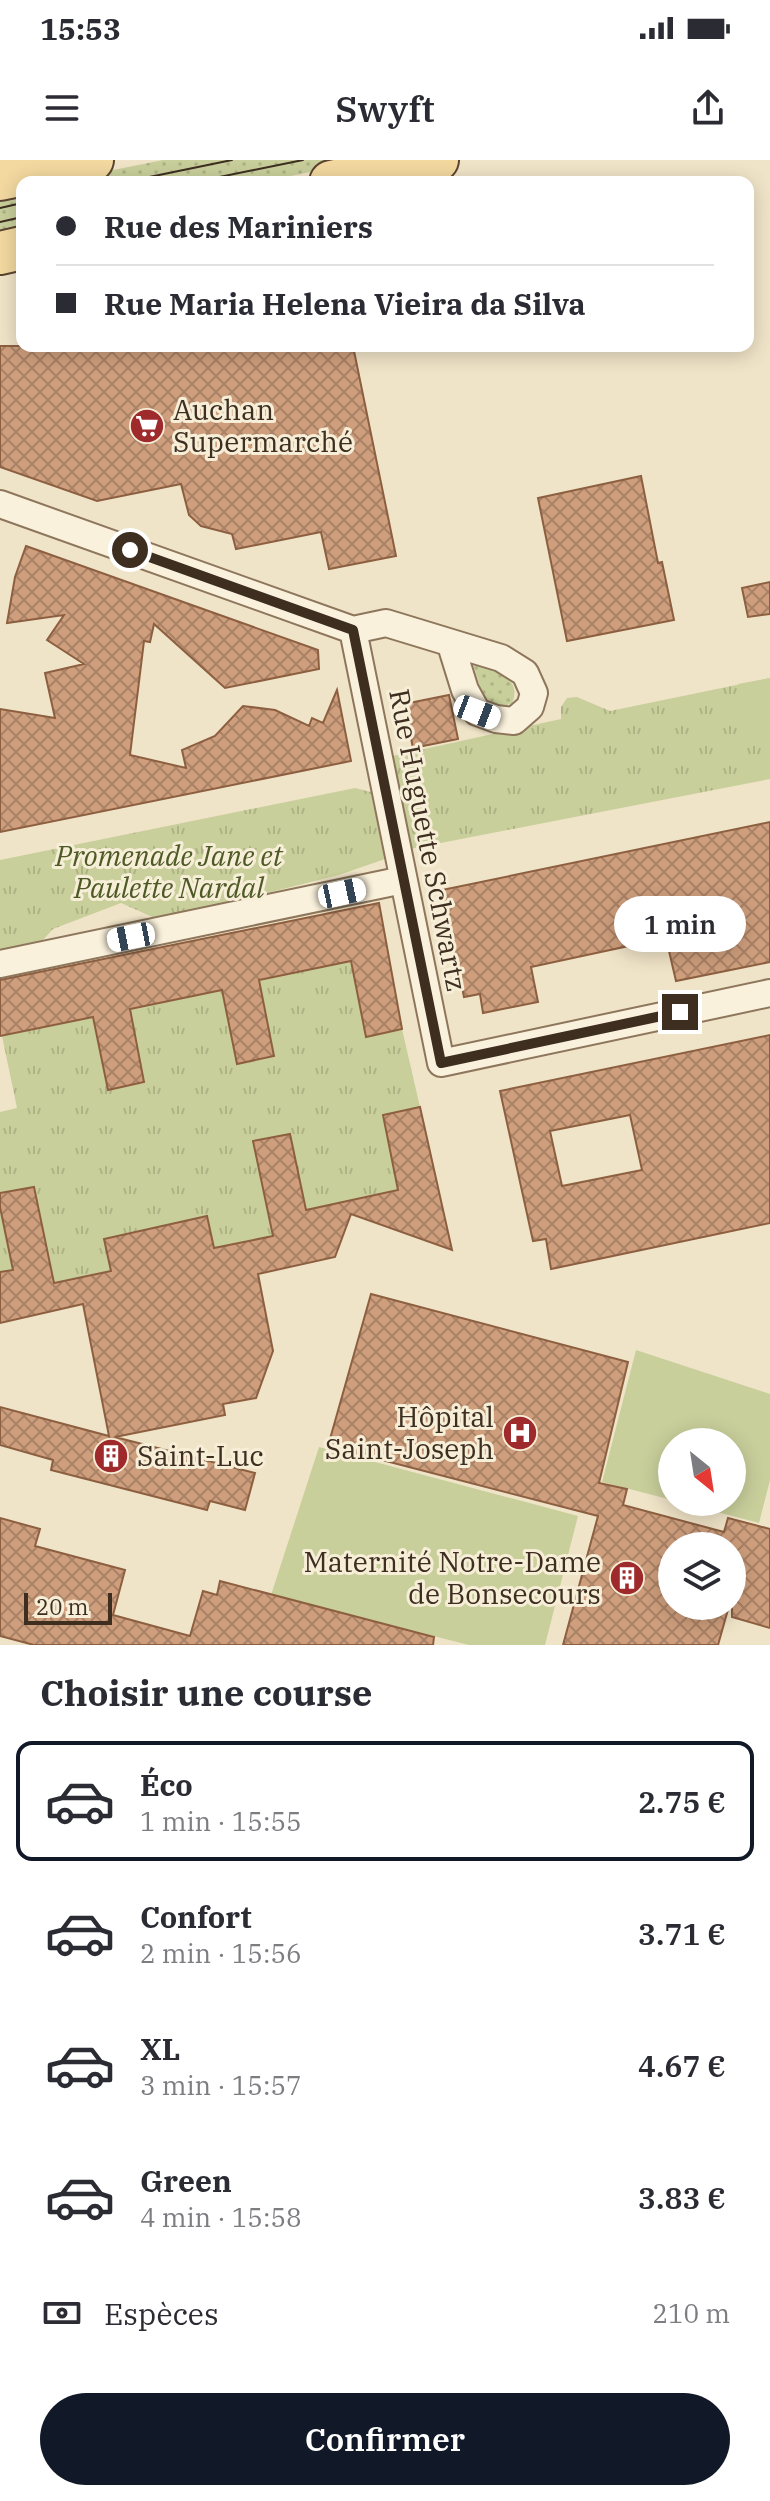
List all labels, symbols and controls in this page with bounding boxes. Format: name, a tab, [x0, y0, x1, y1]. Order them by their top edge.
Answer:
text: 15:53	[40, 9, 121, 48]
text: Swyft	[335, 85, 435, 132]
icon: menu	[40, 86, 84, 130]
icon: share	[686, 86, 730, 130]
text: Rue des Mariniers	[104, 207, 373, 246]
text: Rue Maria Helena Vieira da Silva	[104, 284, 586, 323]
place label: Auchan Supermarché	[173, 391, 353, 460]
supermarket icon: Auchan Supermarché	[128, 407, 166, 445]
route start	[112, 532, 148, 568]
street label: Rue Huguette Schwartz	[381, 686, 476, 994]
car	[450, 692, 504, 732]
park label: Promenade Jane et Paulette Nardal	[54, 837, 284, 906]
car	[316, 876, 368, 910]
callout: 1 min	[614, 896, 746, 952]
text: 1 min	[644, 907, 716, 941]
car	[105, 921, 157, 953]
route end	[662, 994, 698, 1030]
place label: Hôpital Saint-Joseph	[325, 1398, 494, 1467]
hospital icon: Hôpital Saint-Joseph	[501, 1414, 539, 1452]
north arrow	[658, 1428, 746, 1516]
map controls	[658, 1428, 746, 1620]
building icon: Saint-Luc	[92, 1437, 130, 1475]
place label: Saint-Luc	[137, 1437, 264, 1474]
button: layers	[658, 1532, 746, 1620]
place label: Maternité Notre-Dame de Bonsecours	[303, 1543, 601, 1612]
building icon: Maternité Notre-Dame de Bonsecours	[608, 1559, 646, 1597]
scale bar	[24, 1589, 112, 1625]
text: 20 m	[36, 1592, 88, 1621]
text: Choisir une course	[40, 1669, 372, 1716]
icon: car	[44, 1765, 116, 1837]
text: Éco	[140, 1765, 193, 1804]
text: 2.75 €	[638, 1782, 726, 1821]
text: 1 min · 15:55	[140, 1804, 302, 1838]
icon: car	[44, 1897, 116, 1969]
text: Confort	[140, 1897, 252, 1936]
text: 3.71 €	[638, 1914, 726, 1953]
text: 2 min · 15:56	[140, 1936, 302, 1970]
icon: car	[44, 2029, 116, 2101]
text: XL	[140, 2029, 180, 2068]
text: 4.67 €	[638, 2046, 726, 2085]
text: 3 min · 15:57	[140, 2068, 302, 2102]
icon: car	[44, 2161, 116, 2233]
text: Green	[140, 2161, 232, 2200]
text: 3.83 €	[638, 2178, 726, 2217]
text: 4 min · 15:58	[140, 2200, 302, 2234]
icon: cash	[40, 2291, 84, 2335]
text: Espèces	[104, 2294, 219, 2333]
text: 210 m	[652, 2296, 730, 2330]
button: Confirmer	[40, 2393, 730, 2485]

